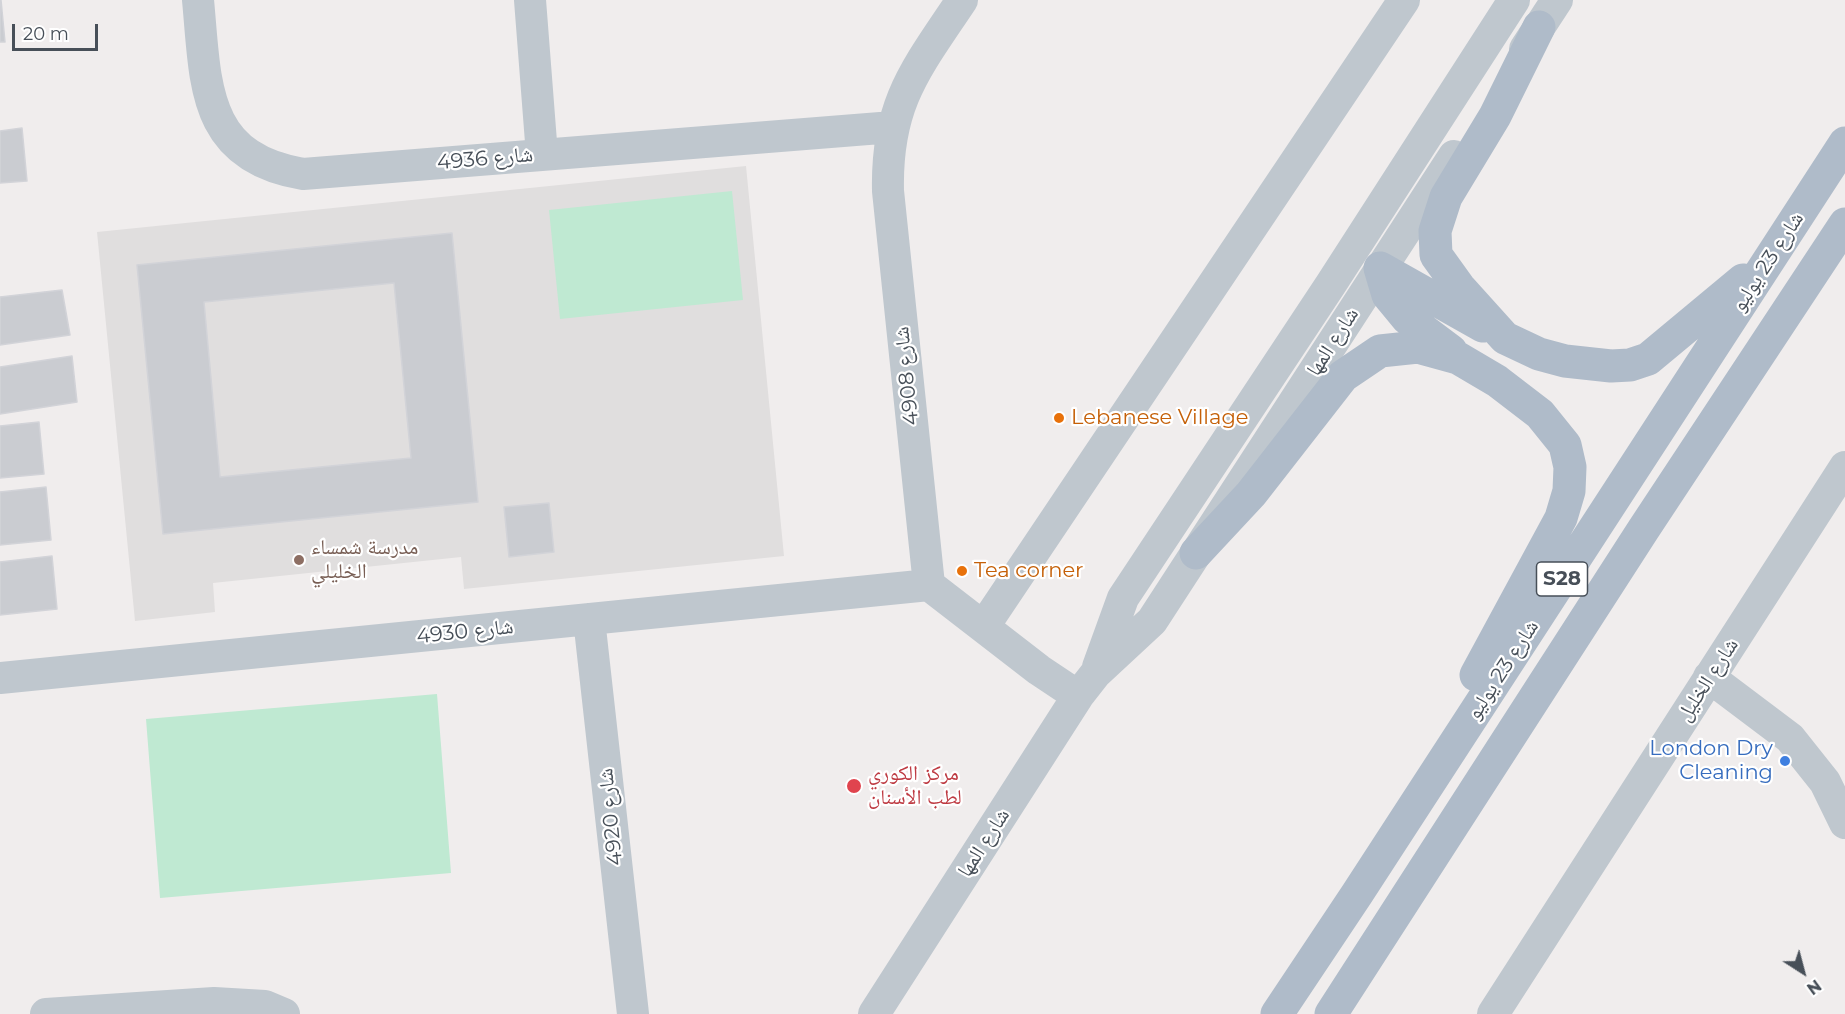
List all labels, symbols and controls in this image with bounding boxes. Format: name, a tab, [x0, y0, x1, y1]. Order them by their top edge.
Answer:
scale bar	[15, 12, 100, 50]
text: 20 m	[23, 23, 69, 45]
street label: 4936 شارع	[436, 142, 534, 176]
street label: شارع 23 يوليو	[1727, 208, 1809, 316]
street label: شارع المها	[1302, 303, 1364, 381]
street label: 4908 شارع	[889, 325, 925, 427]
place label: Lebanese Village	[1071, 405, 1248, 431]
marker: Lebanese Village	[1052, 411, 1066, 425]
place label: مدرسة شمساء الخليلي	[311, 535, 418, 585]
marker: مدرسة شمساء الخليلي	[292, 553, 306, 567]
place label: Tea corner	[974, 558, 1084, 584]
road number: S28	[1536, 562, 1588, 596]
marker: Tea corner	[955, 564, 969, 578]
street label: 4930 شارع	[415, 614, 515, 650]
street label: شارع 23 يوليو	[1462, 616, 1544, 724]
street label: شارع الخليل	[1672, 634, 1744, 726]
place label: London Dry Cleaning	[1649, 736, 1773, 786]
marker: London Dry Cleaning	[1778, 754, 1792, 768]
place label: مركز الكوري لطب الأسنان	[868, 761, 962, 811]
street label: 4920 شارع	[593, 767, 629, 867]
marker: مركز الكوري لطب الأسنان	[845, 777, 863, 795]
street label: شارع المها	[953, 804, 1015, 882]
north arrow	[1773, 942, 1833, 1002]
text: N	[1803, 975, 1825, 998]

